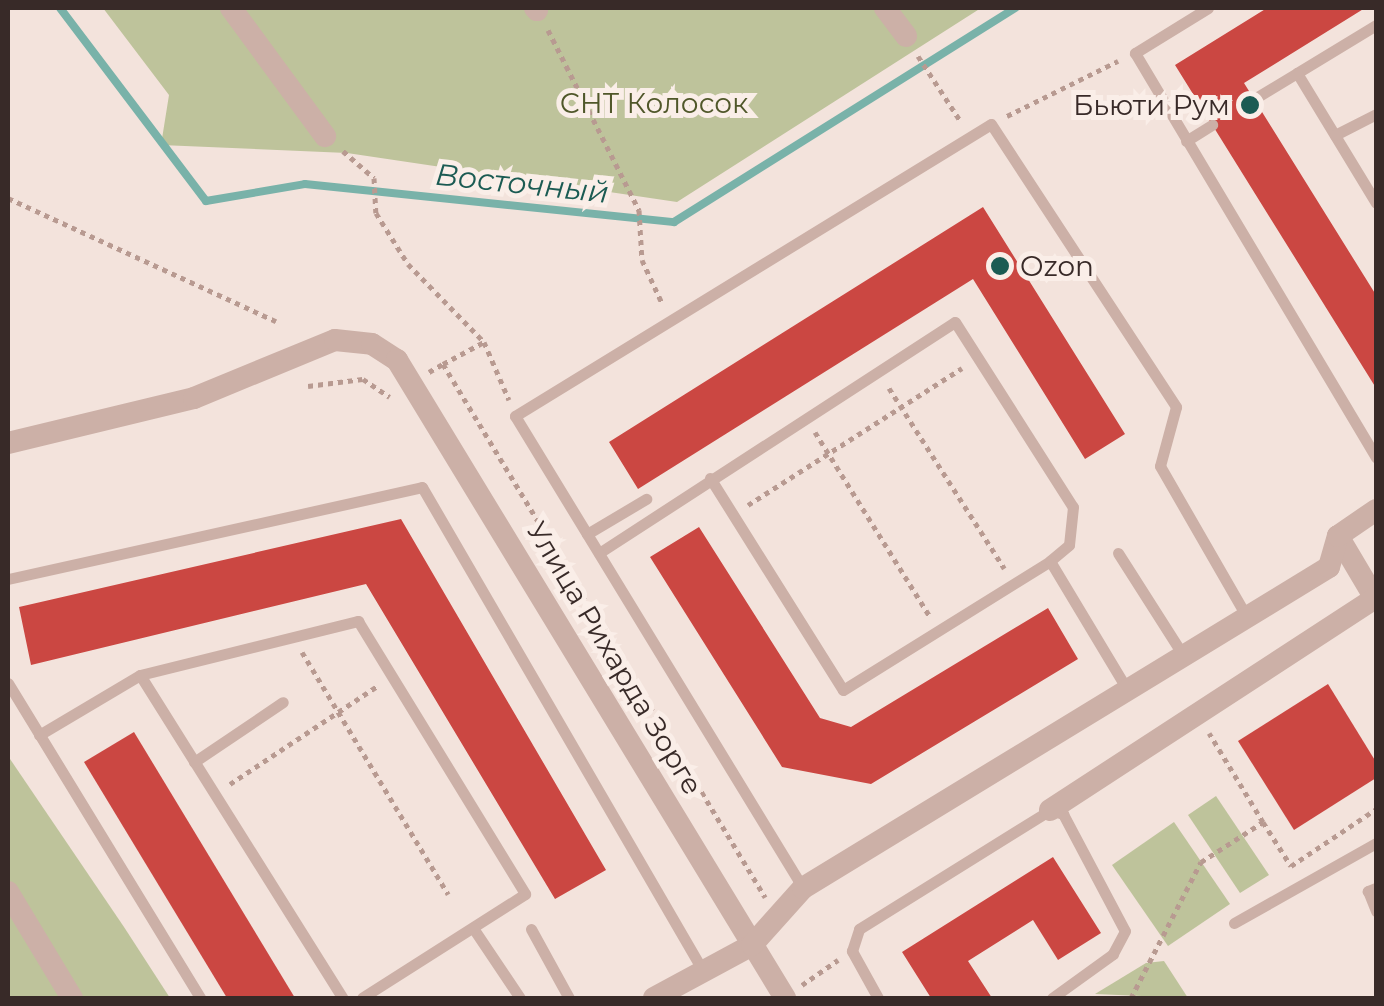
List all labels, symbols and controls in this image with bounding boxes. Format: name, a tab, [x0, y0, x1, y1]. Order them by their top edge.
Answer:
park label: СНТ Колосок	[560, 86, 748, 120]
place label: Бьюти Рум	[1073, 88, 1230, 122]
marker: Бьюти Рум	[1239, 94, 1261, 116]
water label: Восточный	[434, 157, 610, 211]
place label: Ozon	[1020, 249, 1094, 283]
marker: Ozon	[989, 255, 1011, 277]
street label: Улица Рихарда Зорге	[520, 515, 710, 801]

